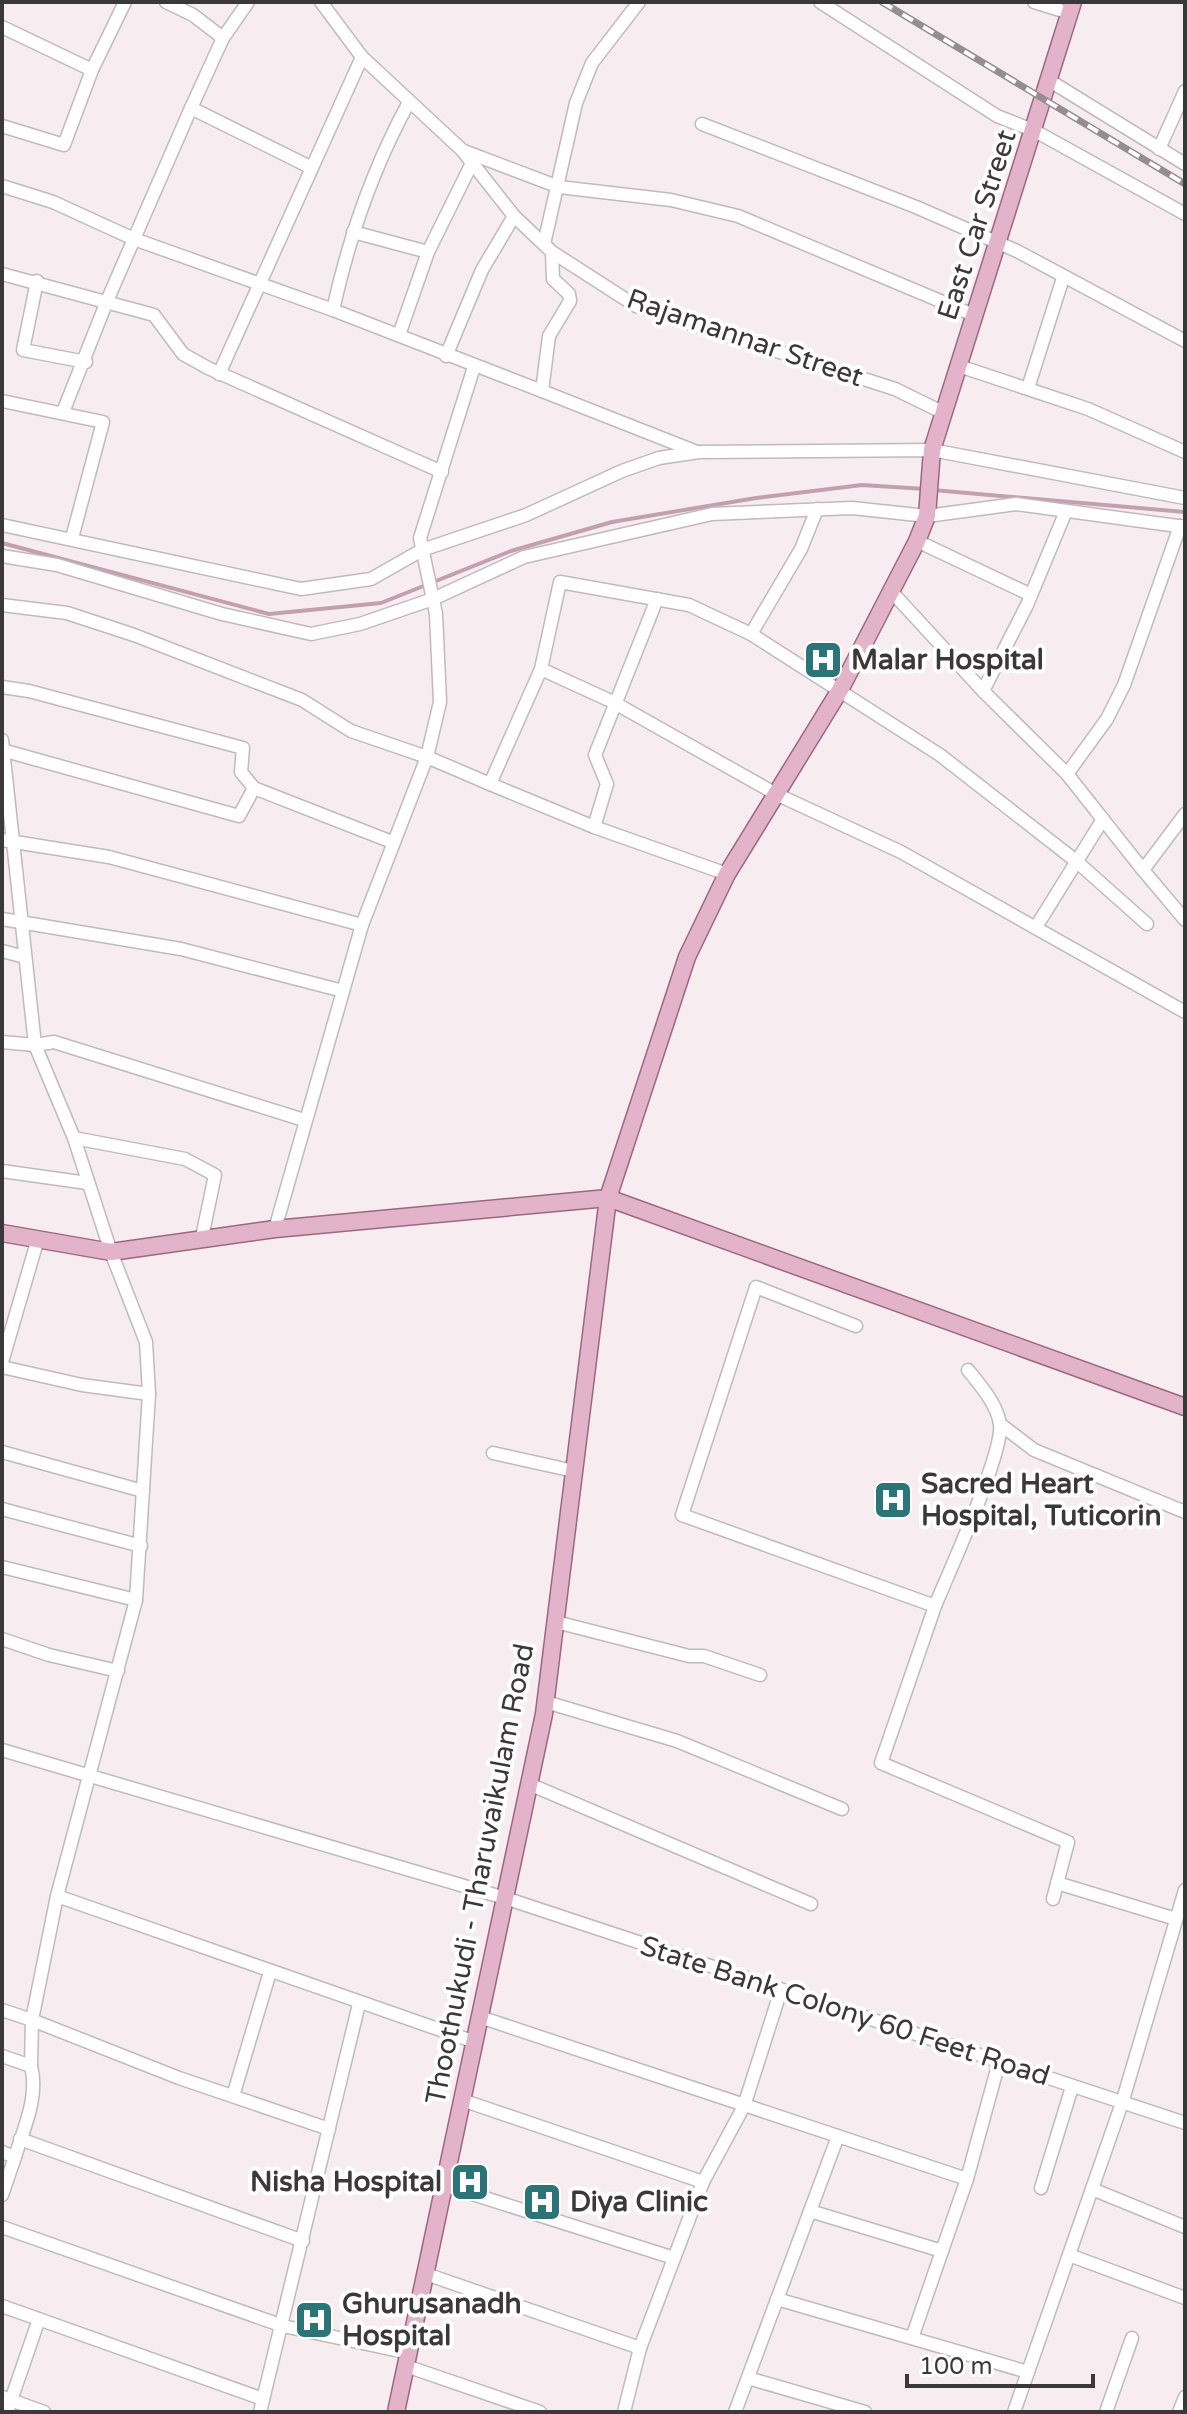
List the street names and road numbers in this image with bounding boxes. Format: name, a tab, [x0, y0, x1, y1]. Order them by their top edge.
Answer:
street label: East Car Street	[930, 125, 1024, 324]
street label: Rajamannar Street	[622, 282, 868, 395]
street label: Thoothukudi - Tharuvaikulam Road	[419, 1641, 541, 2107]
street label: State Bank Colony 60 Feet Road	[636, 1929, 1054, 2093]

